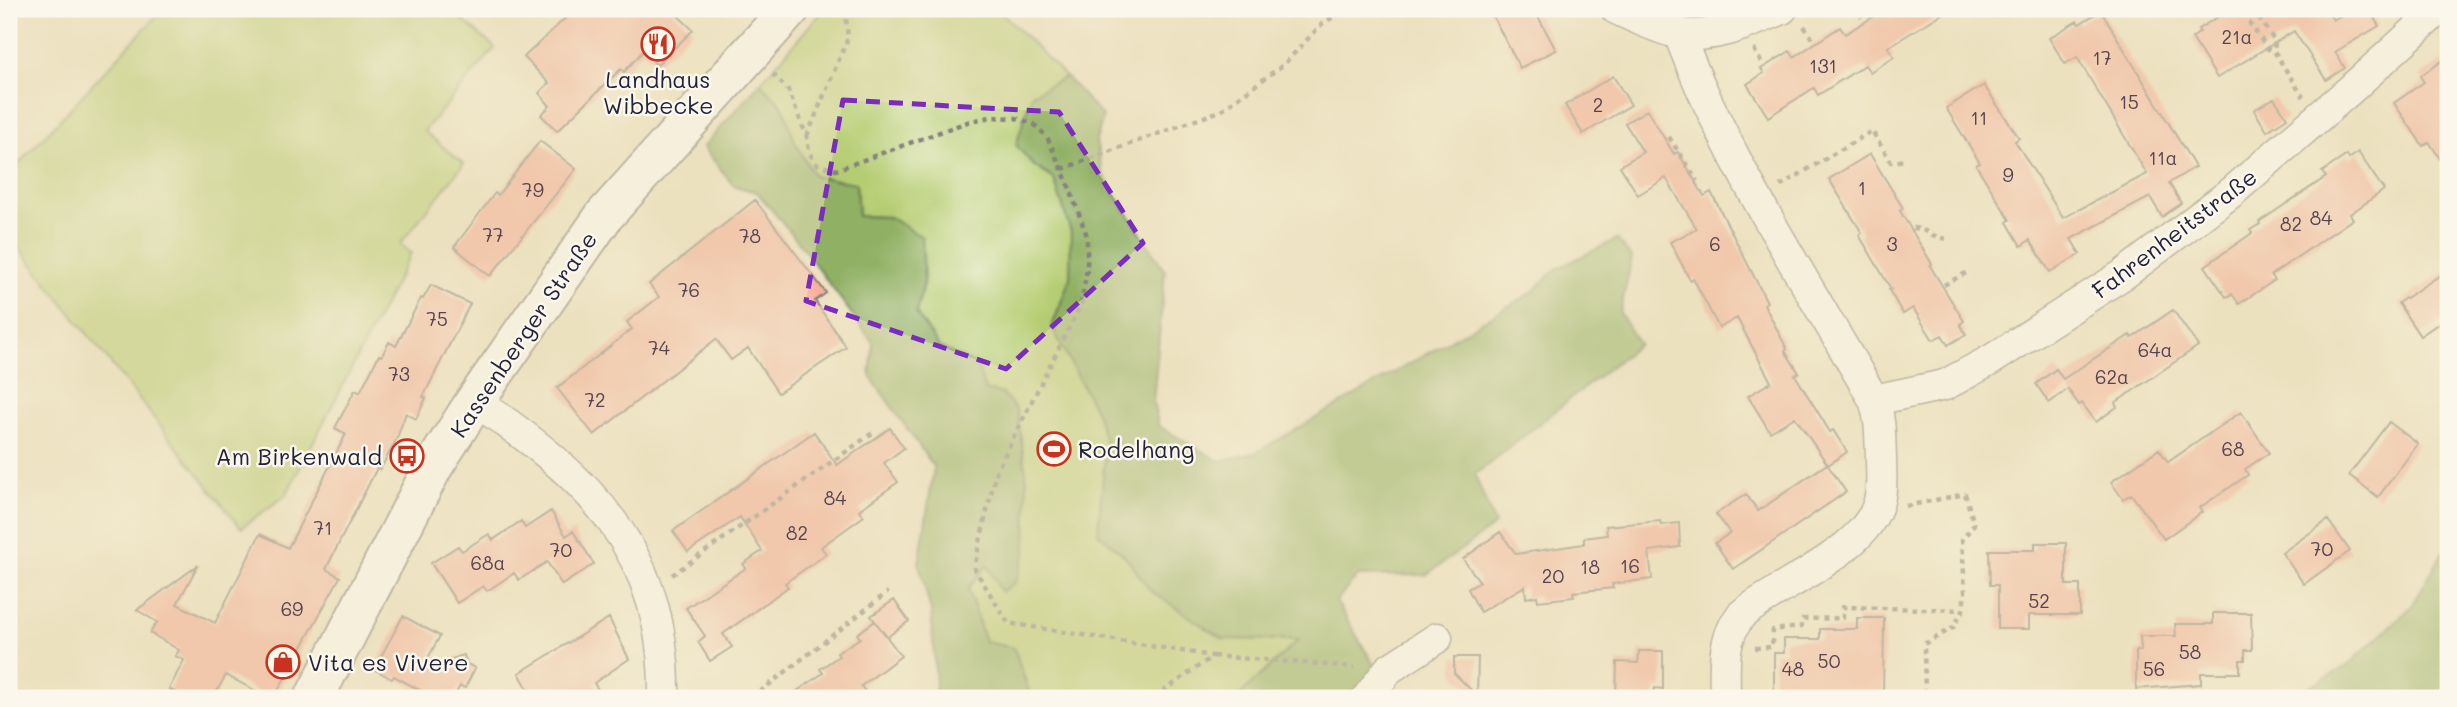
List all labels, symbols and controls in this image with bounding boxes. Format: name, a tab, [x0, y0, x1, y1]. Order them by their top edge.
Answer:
house number: 21a	[2222, 24, 2252, 49]
restaurant icon: Landhaus Wibbecke	[639, 25, 677, 63]
house number: 17	[2092, 45, 2112, 70]
house number: 131	[1809, 53, 1837, 78]
place label: Landhaus Wibbecke	[603, 64, 713, 120]
house number: 15	[2119, 89, 2139, 114]
house number: 2	[1593, 92, 1603, 117]
house number: 11	[1971, 105, 1988, 130]
house number: 11a	[2149, 145, 2177, 170]
street label: Fahrenheitstraße	[2085, 161, 2263, 305]
house number: 9	[2002, 162, 2014, 187]
house number: 1	[1858, 175, 1866, 200]
house number: 79	[522, 177, 544, 202]
house number: 84	[2310, 205, 2332, 230]
house number: 82	[2280, 211, 2302, 236]
house number: 77	[482, 222, 504, 247]
house number: 78	[739, 223, 761, 248]
street label: Kassenberger Straße	[443, 225, 603, 443]
house number: 6	[1709, 231, 1721, 256]
house number: 3	[1886, 231, 1898, 256]
house number: 76	[678, 277, 700, 302]
house number: 75	[426, 306, 448, 331]
house number: 74	[648, 335, 670, 360]
house number: 64a	[2138, 337, 2172, 362]
house number: 73	[388, 361, 410, 386]
house number: 62a	[2095, 364, 2129, 389]
house number: 72	[584, 387, 606, 412]
sports icon: Rodelhang	[1035, 430, 1073, 468]
place label: Rodelhang	[1078, 434, 1194, 464]
house number: 68	[2222, 436, 2244, 461]
bus stop icon: Am Birkenwald	[388, 437, 426, 475]
place label: Am Birkenwald	[216, 441, 382, 471]
house number: 84	[824, 485, 846, 510]
house number: 71	[313, 515, 333, 540]
house number: 82	[786, 520, 808, 545]
house number: 70	[2311, 536, 2333, 561]
house number: 70	[550, 537, 572, 562]
house number: 68a	[471, 550, 505, 575]
house number: 16	[1620, 553, 1640, 578]
house number: 18	[1580, 554, 1600, 579]
house number: 20	[1542, 563, 1564, 588]
house number: 52	[2028, 588, 2050, 613]
house number: 69	[281, 596, 303, 621]
house number: 58	[2179, 639, 2201, 664]
shop icon: Vita es Vivere	[264, 643, 302, 681]
place label: Vita es Vivere	[308, 647, 468, 677]
house number: 50	[1818, 648, 1841, 673]
house number: 48	[1782, 656, 1804, 681]
house number: 56	[2143, 656, 2165, 681]

